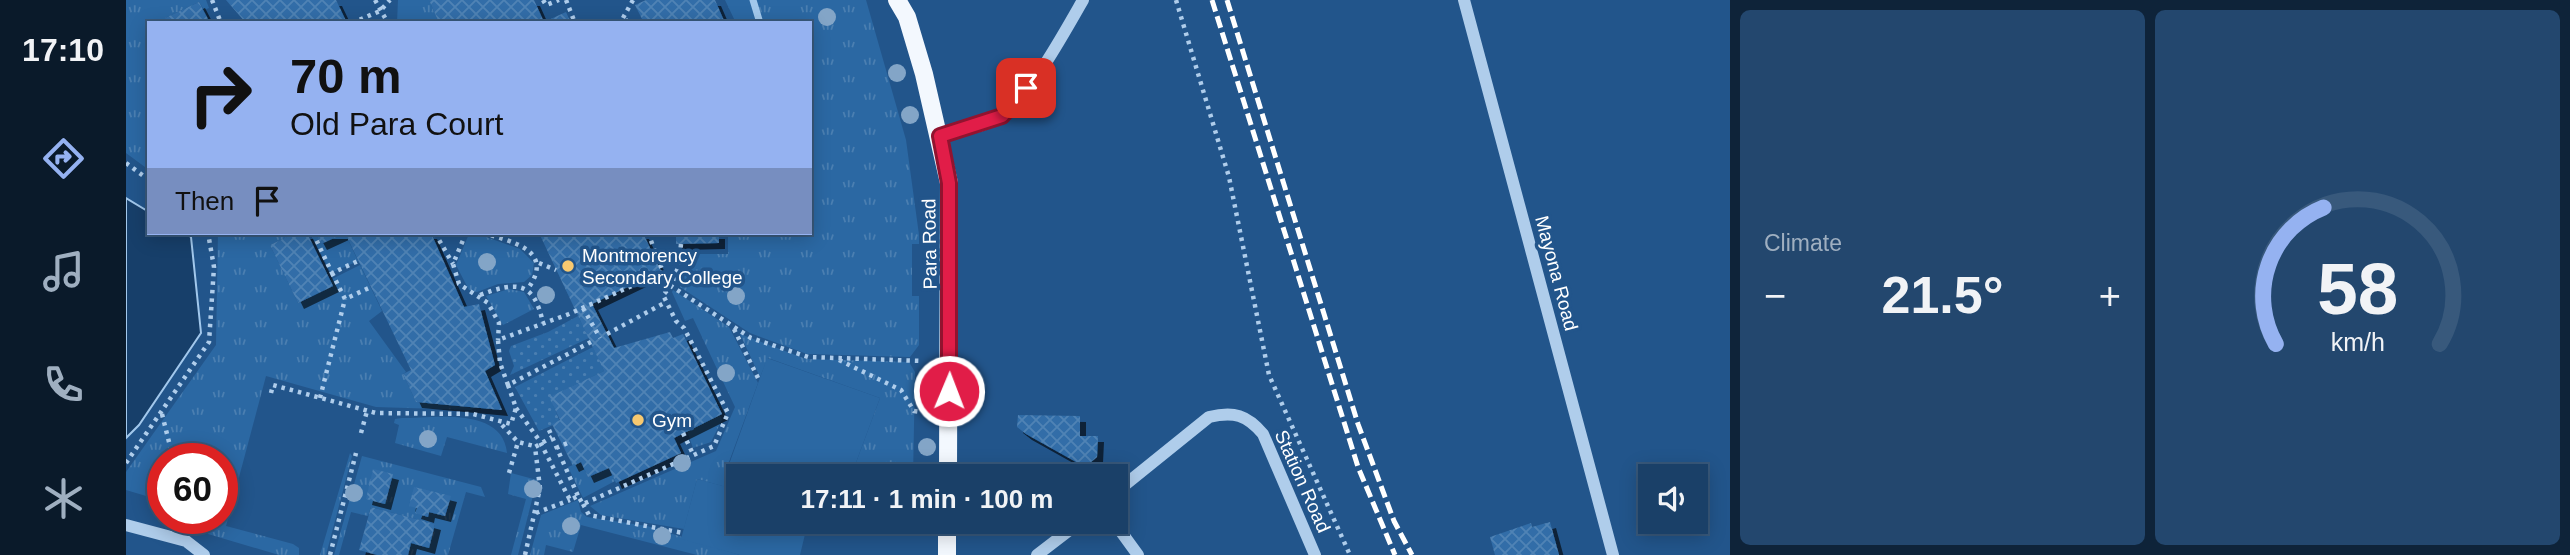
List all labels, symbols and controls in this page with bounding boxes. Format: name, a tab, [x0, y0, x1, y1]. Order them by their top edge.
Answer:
text: 17:10	[22, 32, 104, 68]
icon: right	[175, 49, 266, 140]
text: 70 m	[290, 49, 402, 103]
pin	[996, 58, 1056, 118]
icon: arrive	[1007, 69, 1045, 107]
text: Old Para Court	[290, 106, 503, 142]
icon: directions	[39, 134, 88, 183]
icon: arrive	[248, 182, 286, 220]
text: Then	[175, 186, 234, 216]
street label: Para Road	[918, 198, 941, 290]
street label: Mayona Road	[1531, 213, 1582, 333]
text: Climate	[1764, 230, 1842, 256]
place label: Montmorency Secondary College	[582, 245, 743, 288]
icon: music	[39, 247, 88, 296]
text: 58	[2317, 248, 2398, 329]
marker: Montmorency Secondary College	[560, 258, 576, 274]
text: 21.5°	[1881, 266, 2004, 324]
text: −	[1764, 275, 1786, 317]
text: +	[2099, 275, 2121, 317]
text: km/h	[2330, 327, 2385, 355]
position arrow	[912, 354, 986, 428]
icon: phone	[39, 360, 88, 409]
place label: Gym	[652, 410, 692, 431]
marker: Gym	[630, 412, 646, 428]
street label: Station Road	[1271, 427, 1334, 536]
speed limit sign: 60	[147, 443, 238, 534]
map controls	[1638, 464, 1708, 534]
button: sound	[1638, 464, 1708, 534]
icon: climate	[39, 474, 88, 523]
text: 17:11 · 1 min · 100 m	[801, 484, 1053, 514]

